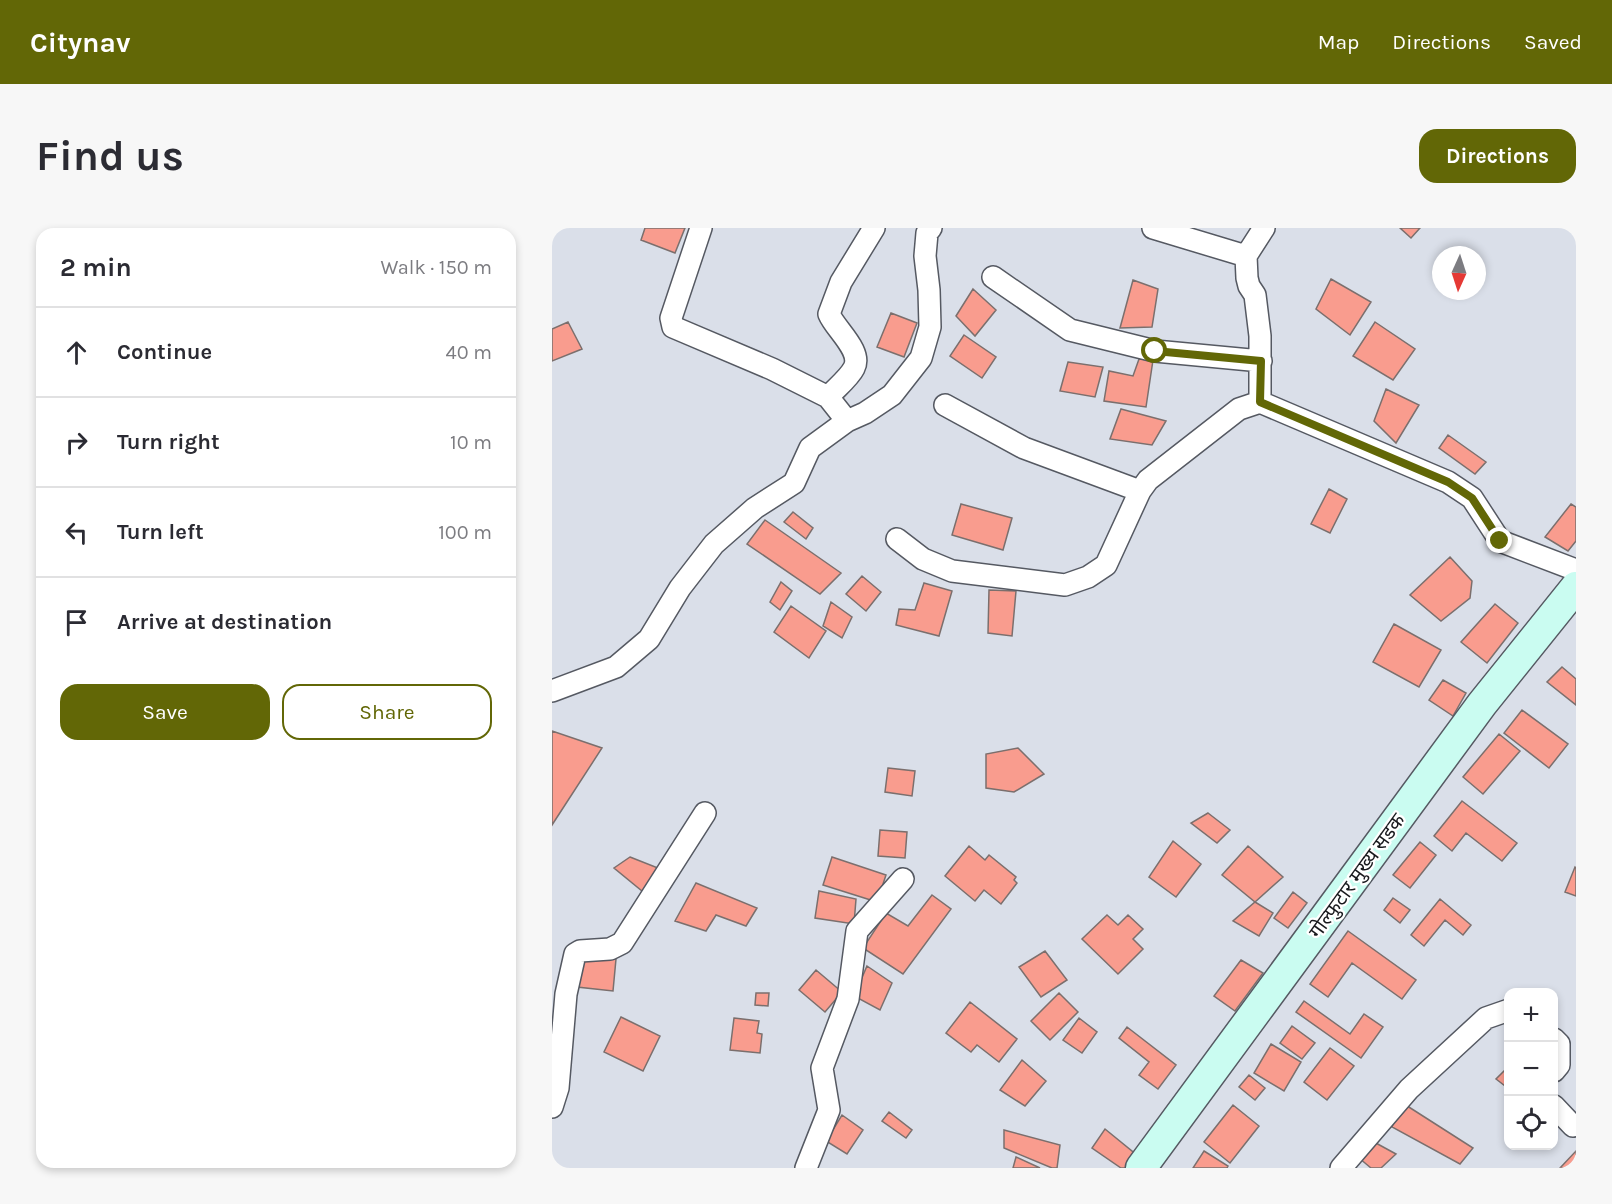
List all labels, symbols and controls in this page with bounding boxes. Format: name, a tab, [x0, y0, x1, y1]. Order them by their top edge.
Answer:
text: Citynav	[30, 26, 130, 59]
text: Map	[1318, 30, 1359, 54]
text: Directions	[1392, 30, 1491, 54]
text: Saved	[1524, 30, 1582, 54]
button: Directions	[1419, 129, 1576, 183]
text: Find us	[36, 131, 184, 181]
north arrow	[1432, 246, 1486, 300]
text: 2 min	[60, 252, 132, 283]
text: Walk · 150 m	[381, 256, 492, 279]
icon: ahead	[60, 336, 93, 369]
route start	[1141, 337, 1167, 363]
text: Continue	[117, 339, 212, 365]
text: 40 m	[446, 341, 492, 364]
icon: right	[60, 426, 93, 459]
text: Turn right	[117, 429, 220, 455]
text: 10 m	[450, 431, 492, 454]
icon: left	[60, 516, 93, 549]
text: Turn left	[117, 519, 204, 545]
text: 100 m	[438, 521, 492, 544]
route end	[1486, 527, 1512, 553]
icon: arrive	[60, 606, 93, 639]
text: Arrive at destination	[117, 609, 332, 635]
button: Save	[60, 684, 270, 740]
button: Share	[282, 684, 492, 740]
street label: गोल्फुटार मुख्य सडक	[1303, 808, 1411, 943]
map controls	[1504, 988, 1558, 1150]
button: +	[1504, 988, 1558, 1042]
button: −	[1504, 1042, 1558, 1096]
button: locate	[1504, 1096, 1558, 1150]

